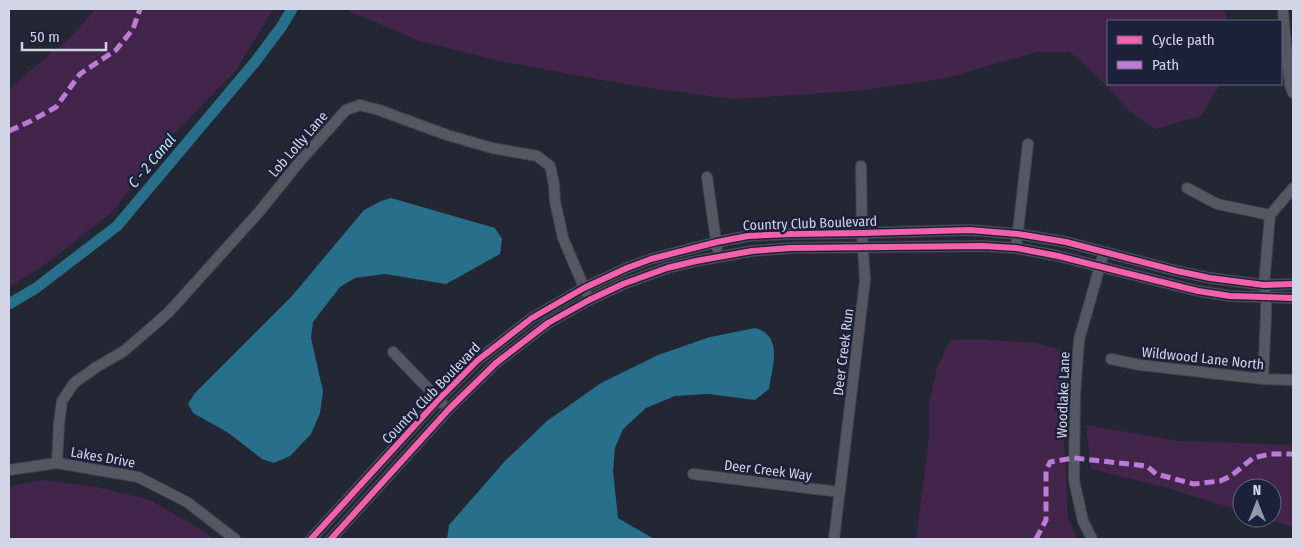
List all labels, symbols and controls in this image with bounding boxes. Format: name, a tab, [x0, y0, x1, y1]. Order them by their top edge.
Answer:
scale bar	[22, 20, 106, 52]
legend	[1107, 20, 1282, 85]
text: 50 m	[30, 28, 60, 46]
text: Cycle path	[1152, 31, 1215, 49]
text: Path	[1152, 56, 1179, 74]
street label: Lob Lolly Lane	[265, 108, 332, 181]
water label: C - 2 Canal	[124, 130, 180, 192]
street label: Country Club Boulevard	[743, 213, 877, 234]
street label: Deer Creek Run	[830, 308, 857, 397]
street label: Country Club Boulevard	[379, 339, 484, 448]
street label: Wildwood Lane North	[1141, 344, 1265, 373]
street label: Woodlake Lane	[1053, 351, 1074, 439]
street label: Lakes Drive	[69, 443, 137, 472]
street label: Deer Creek Way	[723, 457, 813, 484]
north arrow	[1232, 478, 1282, 528]
text: N	[1253, 482, 1261, 499]

